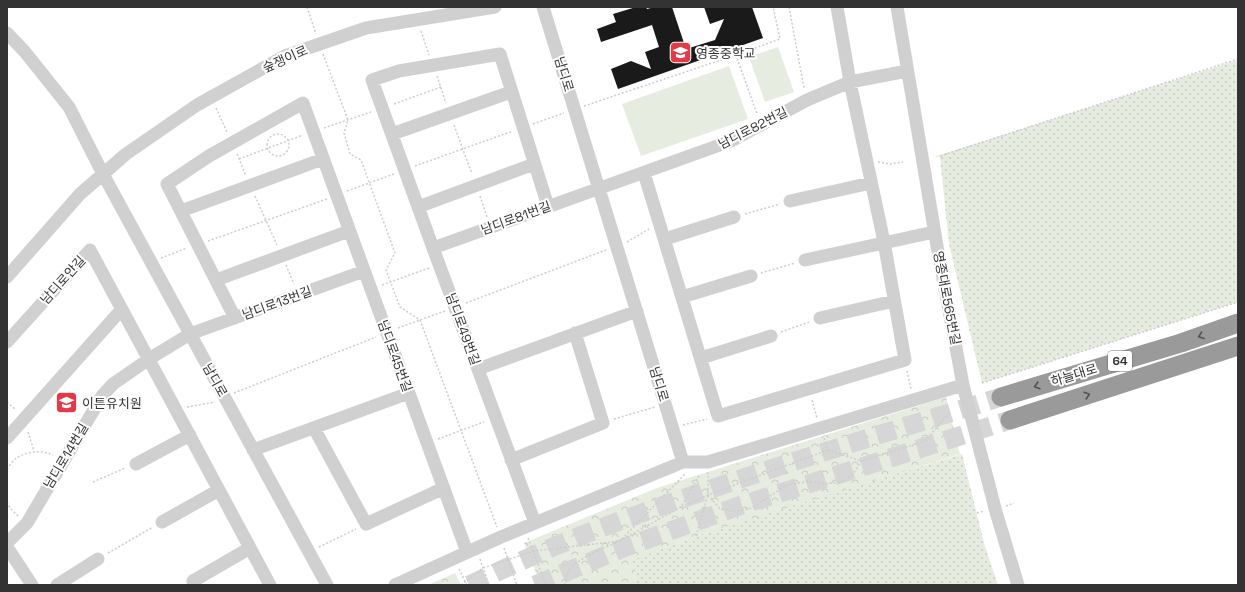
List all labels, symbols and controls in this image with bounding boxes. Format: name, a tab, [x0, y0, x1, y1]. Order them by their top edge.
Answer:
school or university icon: 영종중학교	[668, 40, 694, 66]
street label: 숲쟁이로	[260, 41, 310, 76]
place label: 영종중학교	[696, 45, 756, 62]
street label: 남디로	[551, 54, 577, 94]
street label: 남디로82번길	[715, 103, 791, 153]
street label: 남디로81번길	[479, 197, 553, 239]
street label: 영종대로565번길	[930, 250, 964, 346]
street label: 남디로안길	[37, 252, 89, 308]
street label: 남디로13번길	[240, 283, 314, 323]
street label: 남디로49번길	[442, 290, 484, 368]
street label: 남디로45번길	[374, 318, 416, 394]
one-way arrow	[1198, 331, 1205, 340]
road number: 64	[1108, 351, 1132, 371]
street label: 남디로	[199, 360, 231, 400]
street label: 하늘대로	[1049, 360, 1099, 390]
street label: 남디로	[646, 364, 672, 404]
one-way arrow	[1034, 382, 1041, 390]
school or university icon: 이튼유치원	[53, 390, 79, 416]
one-way arrow	[1084, 391, 1091, 400]
place label: 이튼유치원	[82, 395, 142, 412]
street label: 남디로14번길	[40, 420, 92, 492]

